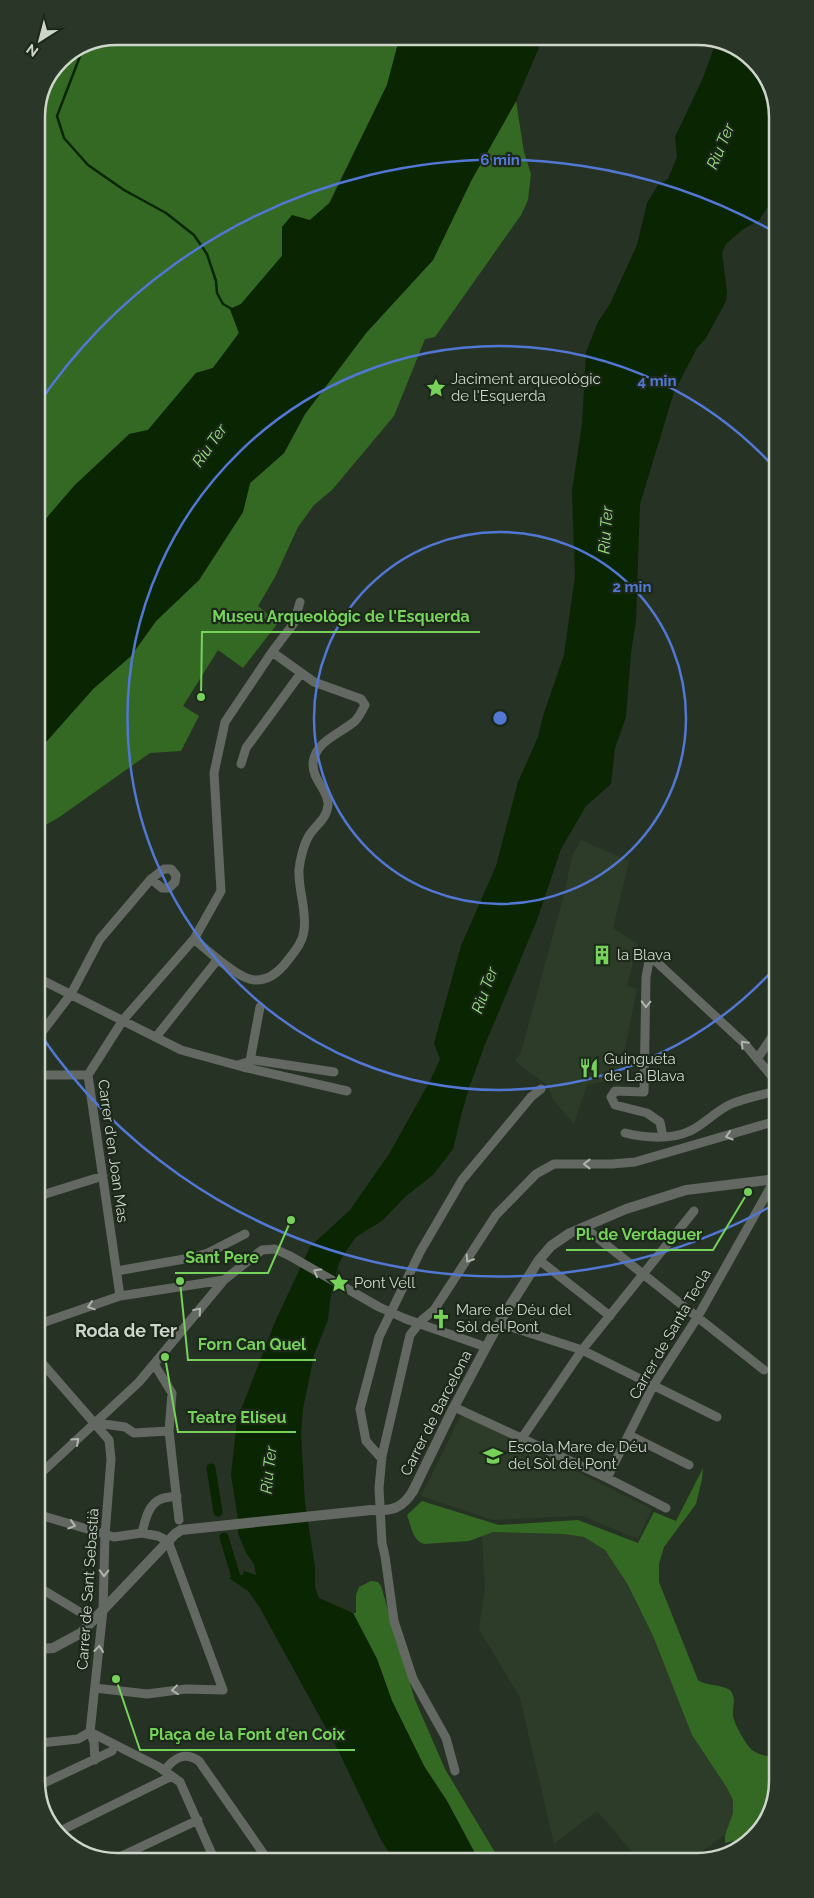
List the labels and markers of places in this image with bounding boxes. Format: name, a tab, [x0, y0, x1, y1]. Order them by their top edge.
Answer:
place label: Jaciment arqueològic de l'Esquerda	[451, 370, 601, 405]
place icon: Jaciment arqueològic de l'Esquerda	[425, 377, 447, 399]
callout: Museu Arqueològic de l'Esquerda	[202, 601, 480, 632]
centre of rings	[491, 709, 509, 727]
building icon: la Blava	[591, 944, 613, 966]
place label: la Blava	[617, 946, 671, 964]
place label: Guingueta de La Blava	[604, 1050, 685, 1085]
restaurant icon: Guingueta de La Blava	[578, 1057, 600, 1079]
callout: Pl. de Verdaguer	[566, 1219, 713, 1250]
callout: Sant Pere	[175, 1242, 268, 1273]
place icon: Pont Vell	[328, 1272, 350, 1294]
place label: Pont Vell	[354, 1274, 416, 1292]
place label: Mare de Déu del Sòl del Pont	[456, 1301, 572, 1336]
church icon: Mare de Déu del Sòl del Pont	[430, 1308, 452, 1330]
callout: Forn Can Quel	[188, 1329, 316, 1360]
callout: Teatre Eliseu	[178, 1401, 296, 1432]
place label: Escola Mare de Déu del Sòl del Pont	[508, 1438, 647, 1473]
school or university icon: Escola Mare de Déu del Sòl del Pont	[482, 1445, 504, 1467]
callout: Plaça de la Font d'en Coix	[140, 1719, 355, 1750]

